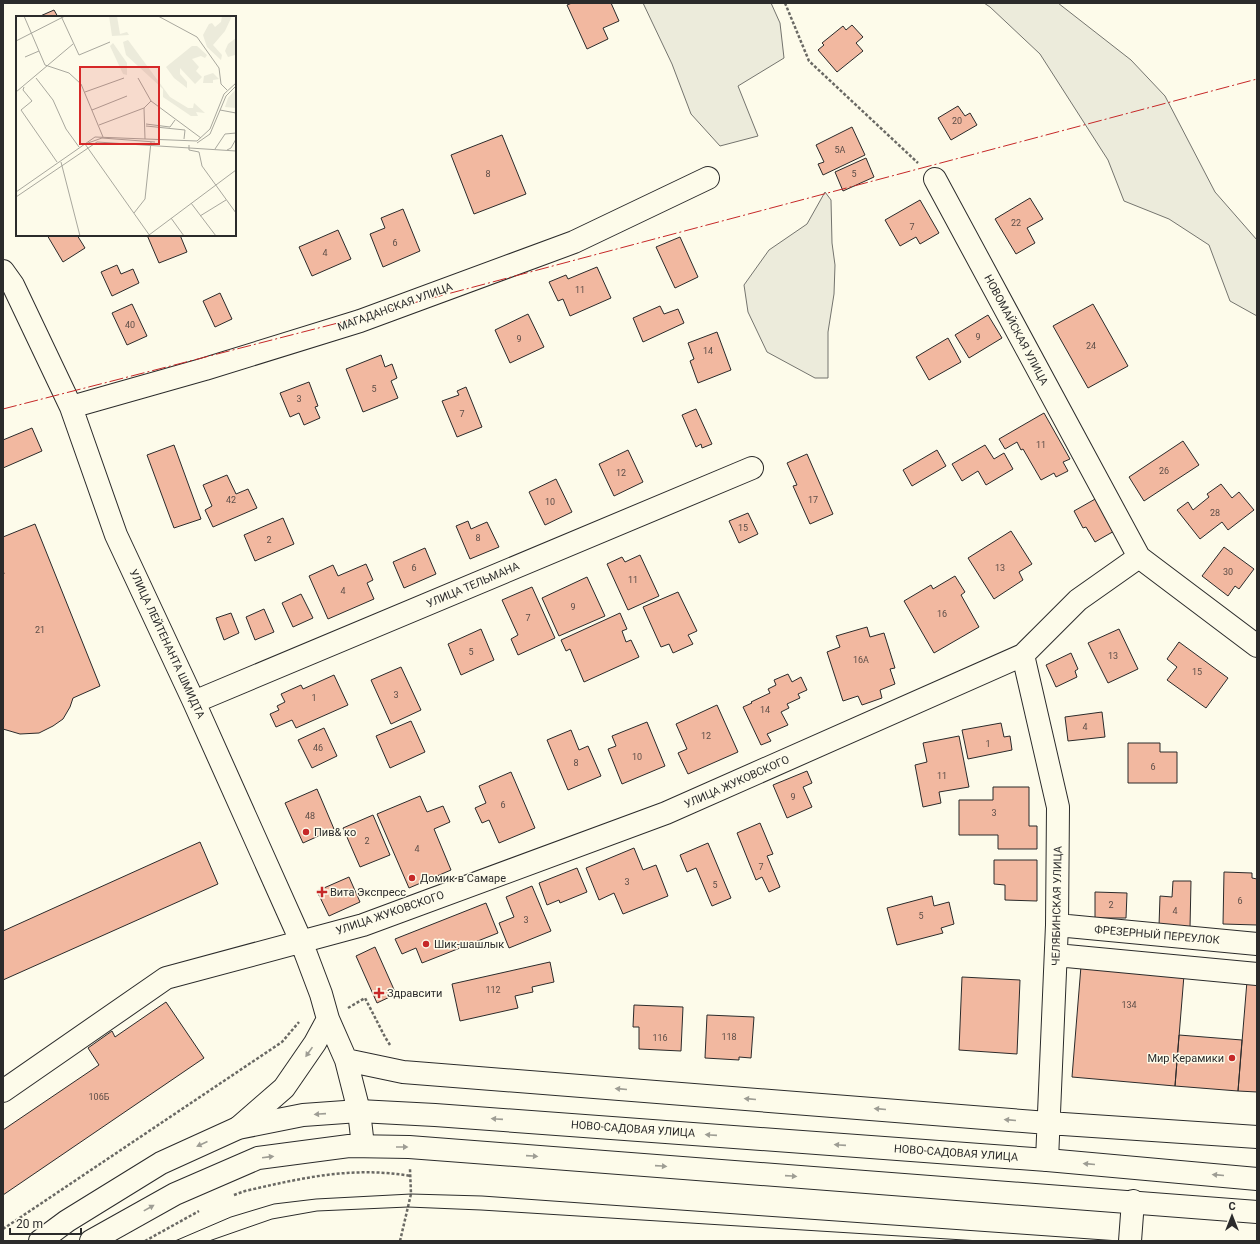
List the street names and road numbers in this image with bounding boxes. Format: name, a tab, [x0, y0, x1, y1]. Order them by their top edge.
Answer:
street label: НОВОМАЙСКАЯ УЛИЦА	[981, 273, 1051, 388]
street label: МАГАДАНСКАЯ УЛИЦА	[336, 280, 455, 334]
street label: УЛИЦА ТЕЛЬМАНА	[425, 559, 522, 610]
street label: УЛИЦА ЛЕЙТЕНАНТА ШМИДТА	[127, 567, 208, 721]
street label: УЛИЦА ЖУКОВСКОГО	[683, 753, 791, 811]
street label: ЧЕЛЯБИНСКАЯ УЛИЦА	[1049, 845, 1065, 966]
street label: УЛИЦА ЖУКОВСКОГО	[334, 888, 446, 938]
street label: ФРЕЗЕРНЫЙ ПЕРЕУЛОК	[1094, 923, 1221, 947]
street label: НОВО-САДОВАЯ УЛИЦА	[571, 1118, 696, 1140]
street label: НОВО-САДОВАЯ УЛИЦА	[894, 1142, 1019, 1164]

